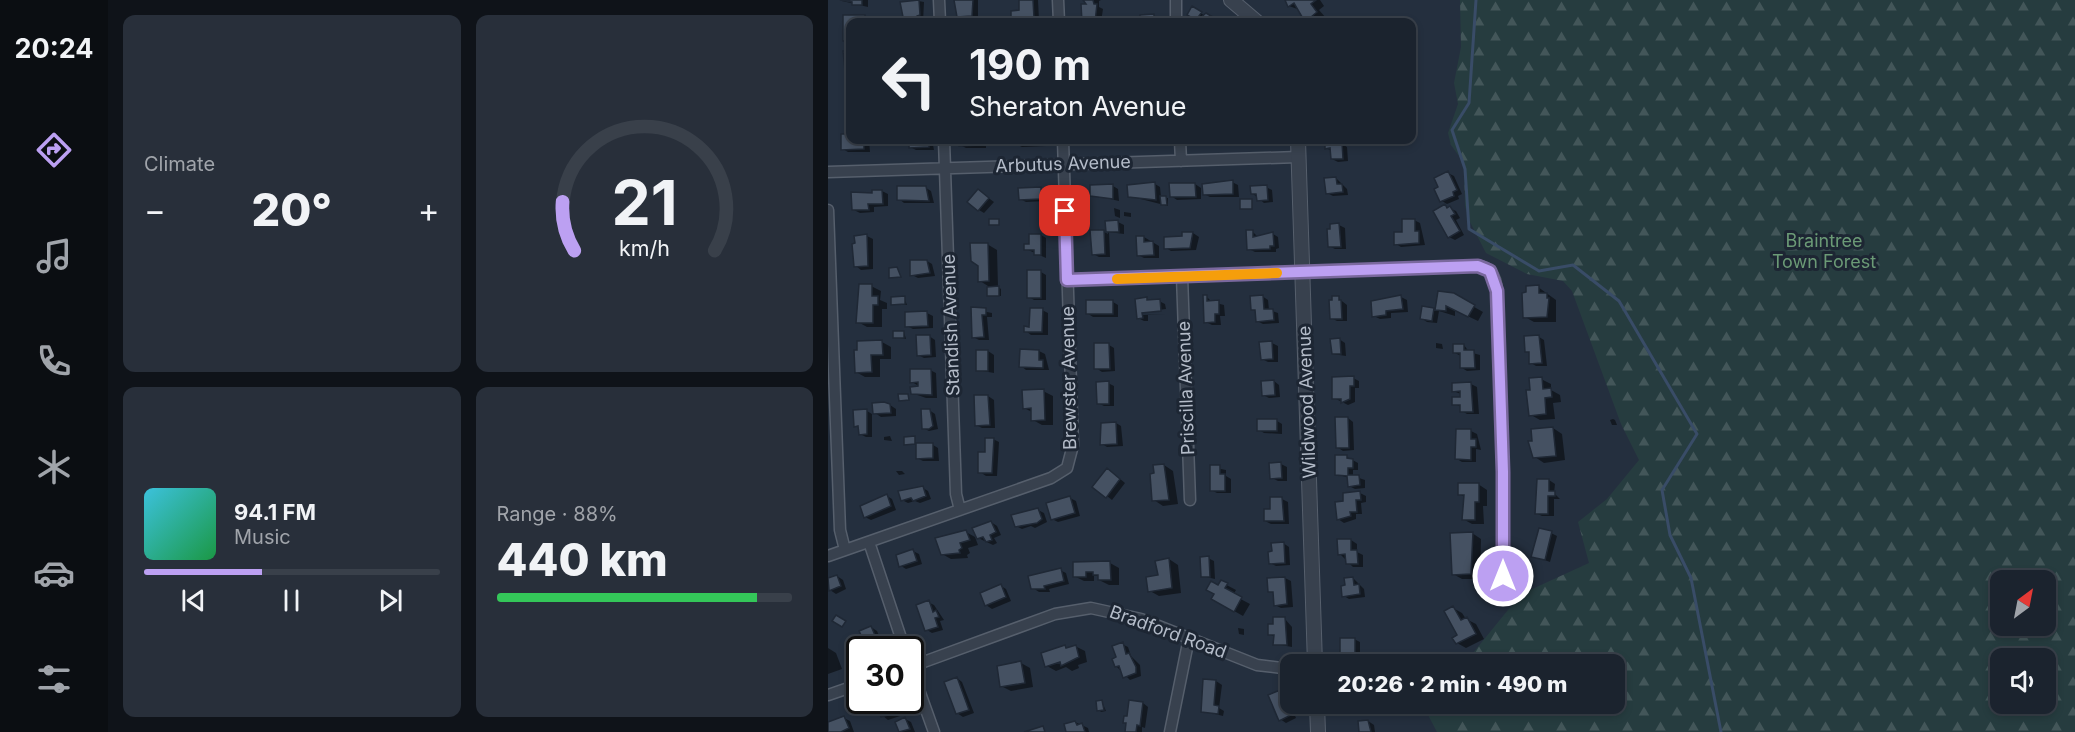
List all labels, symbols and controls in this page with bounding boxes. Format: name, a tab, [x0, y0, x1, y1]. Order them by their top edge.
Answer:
text: 20:24	[14, 32, 94, 65]
text: 190 m	[969, 39, 1091, 90]
icon: left	[870, 42, 948, 120]
text: Sheraton Avenue	[969, 90, 1187, 123]
icon: directions	[33, 129, 75, 171]
street label: Arbutus Avenue	[995, 151, 1131, 176]
text: Climate	[144, 152, 215, 176]
text: 21	[611, 165, 677, 240]
text: 20°	[251, 182, 332, 237]
pin	[1039, 185, 1090, 236]
text: −	[144, 190, 166, 230]
text: +	[418, 190, 439, 230]
icon: arrive	[1048, 194, 1081, 227]
park label: Braintree Town Forest	[1772, 230, 1876, 272]
icon: music	[33, 235, 75, 277]
text: km/h	[619, 235, 670, 261]
street label: Standish Avenue	[938, 254, 963, 396]
street label: Brewster Avenue	[1057, 306, 1080, 450]
street label: Priscilla Avenue	[1173, 321, 1198, 455]
street label: Wildwood Avenue	[1293, 325, 1320, 479]
icon: phone	[33, 340, 75, 382]
icon: climate	[33, 446, 75, 488]
text: 94.1 FM	[234, 499, 316, 525]
text: Range · 88%	[497, 502, 618, 526]
text: Music	[234, 525, 291, 549]
text: 440 km	[497, 532, 668, 587]
position arrow	[1471, 544, 1535, 608]
icon: car	[33, 552, 75, 594]
north arrow	[1990, 570, 2056, 636]
map controls	[1990, 570, 2056, 714]
icon: previous	[177, 584, 210, 617]
icon: pause	[275, 584, 308, 617]
icon: next	[374, 584, 407, 617]
street label: Bradford Road	[1107, 601, 1229, 662]
speed limit sign: 30	[846, 636, 924, 714]
button: sound	[1990, 648, 2056, 714]
icon: filters	[33, 658, 75, 700]
text: 20:26 · 2 min · 490 m	[1338, 671, 1567, 697]

